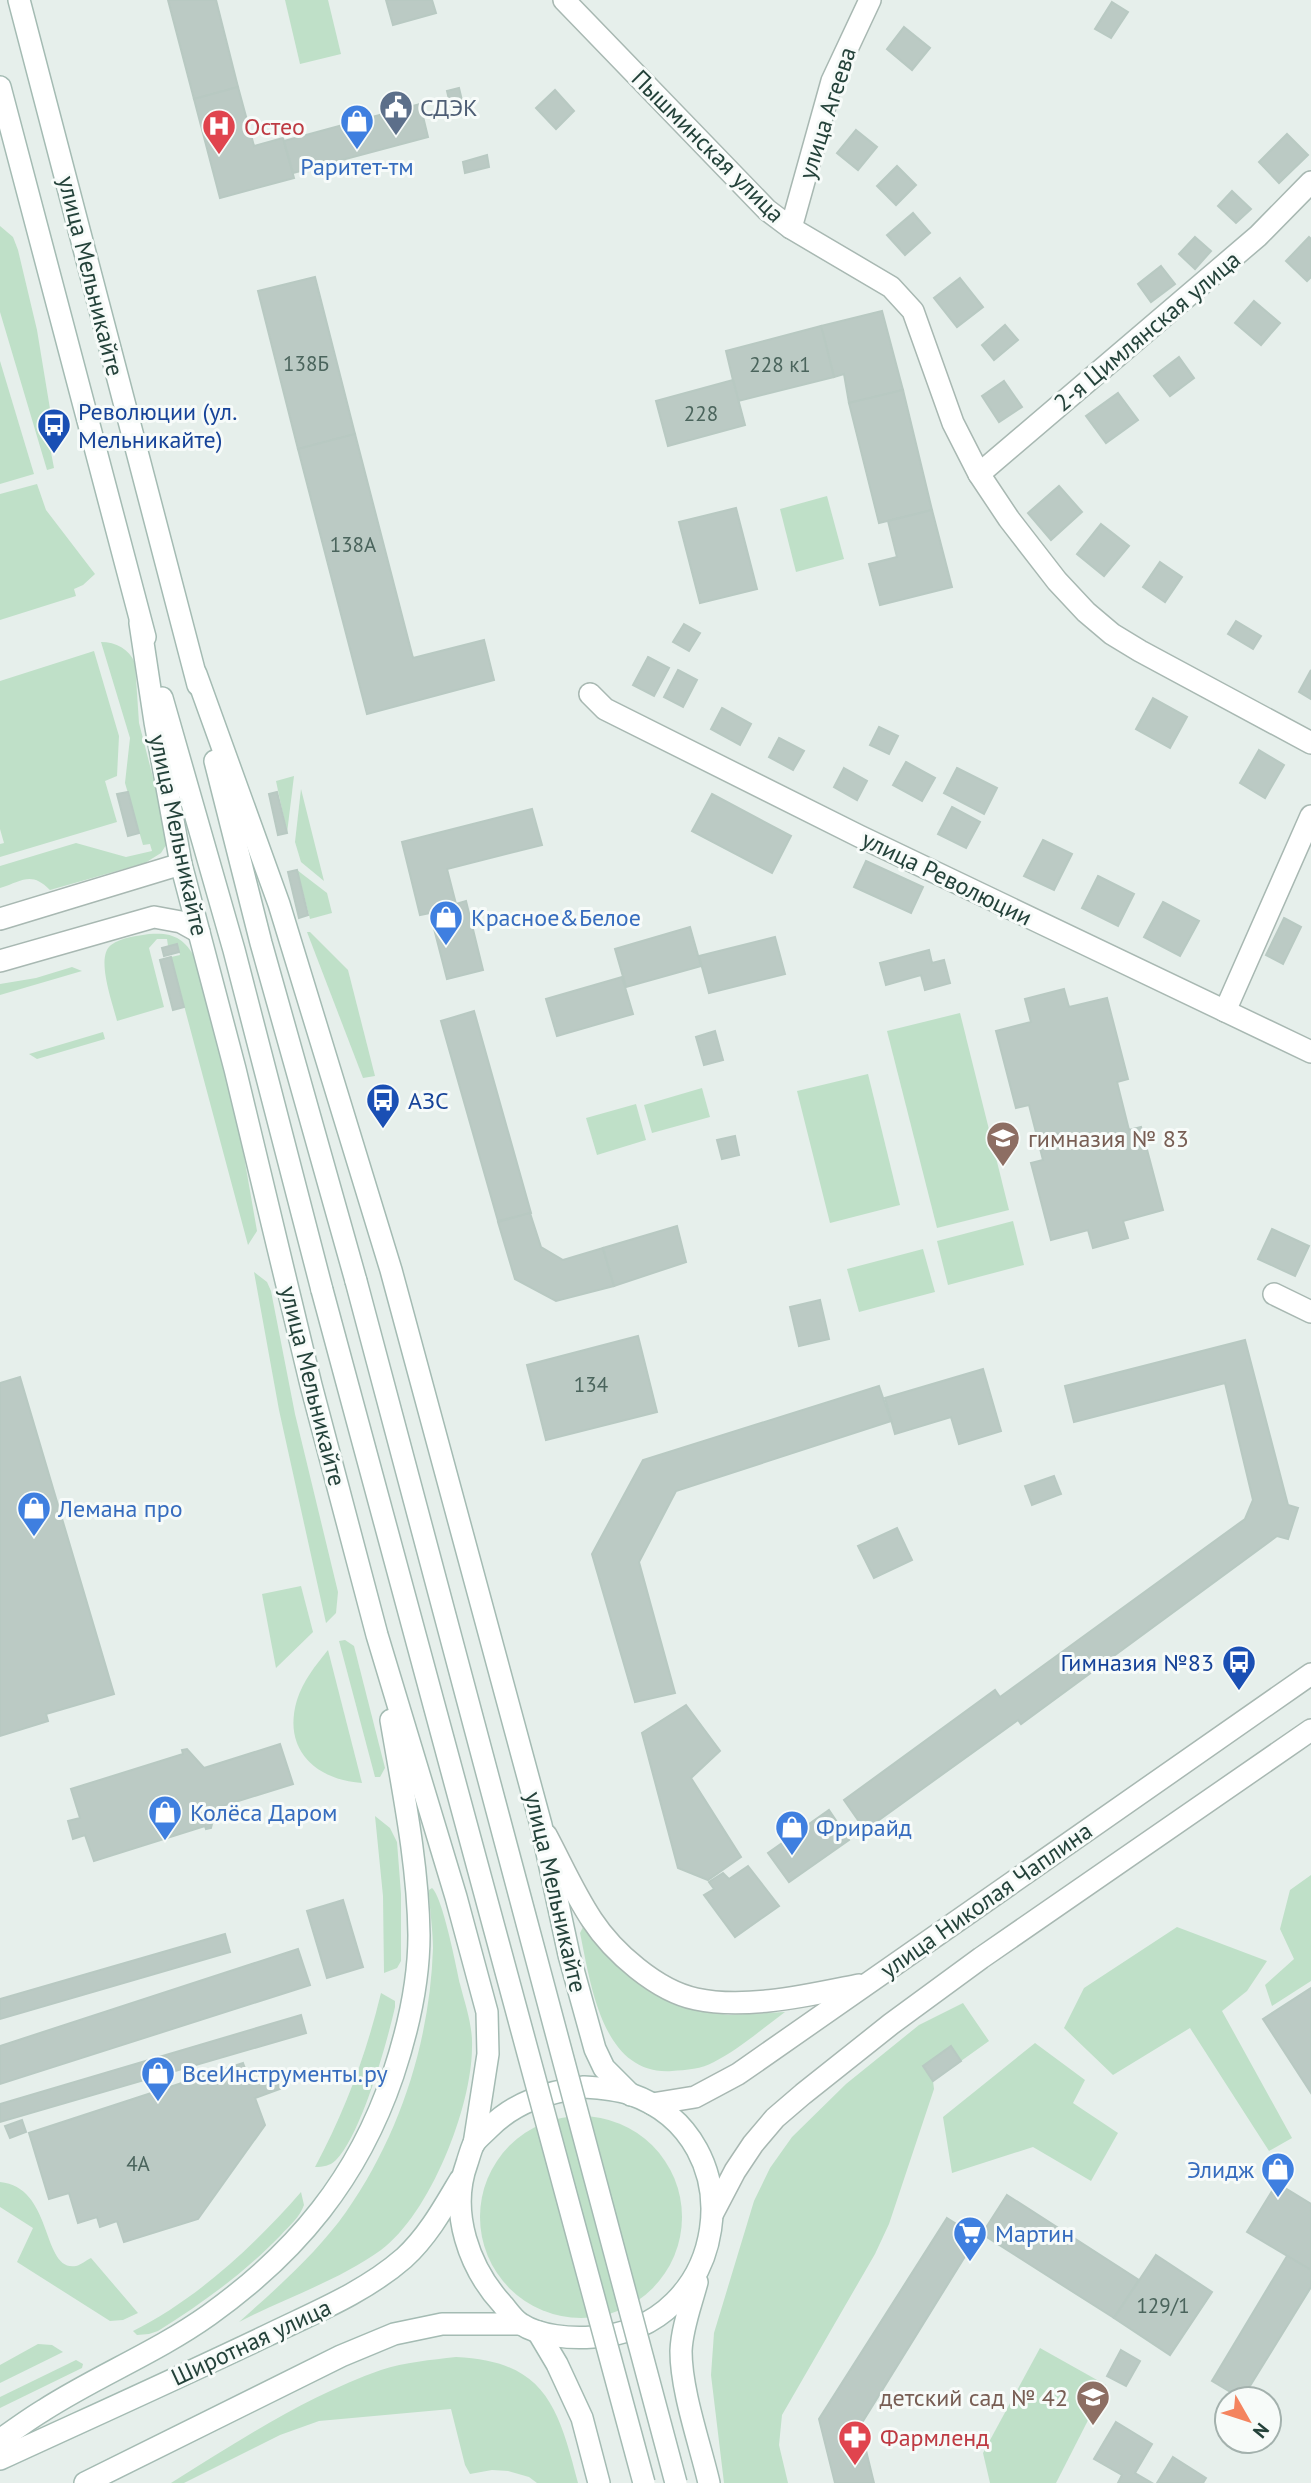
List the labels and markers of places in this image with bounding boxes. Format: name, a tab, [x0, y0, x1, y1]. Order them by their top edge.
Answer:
public building icon: СДЭК	[377, 88, 415, 137]
place label: СДЭК	[420, 92, 478, 123]
shop icon: Раритет-тм	[338, 102, 376, 151]
hospital icon: Остео	[200, 107, 238, 156]
place label: Остео	[244, 111, 305, 142]
place label: Раритет-тм	[300, 151, 414, 182]
place label: Революции (ул. Мельникайте)	[78, 396, 237, 455]
bus stop icon: Революции (ул. Мельникайте)	[35, 406, 73, 455]
shop icon: Красное&Белое	[427, 898, 465, 947]
place label: Красное&Белое	[471, 902, 641, 933]
bus stop icon: АЗС	[364, 1081, 402, 1130]
place label: АЗС	[408, 1085, 449, 1116]
school or university icon: гимназия № 83	[984, 1119, 1022, 1168]
place label: гимназия № 83	[1028, 1123, 1189, 1154]
shop icon: Лемана про	[15, 1489, 53, 1538]
place label: Лемана про	[57, 1493, 183, 1524]
bus stop icon: Гимназия №83	[1220, 1643, 1258, 1692]
place label: Гимназия №83	[1060, 1647, 1214, 1678]
shop icon: Колёса Даром	[146, 1793, 184, 1842]
place label: Колёса Даром	[190, 1797, 338, 1828]
shop icon: Фрирайд	[773, 1808, 811, 1857]
place label: Фрирайд	[816, 1812, 912, 1843]
shop icon: ВсеИнструменты.ру	[139, 2054, 177, 2103]
place label: ВсеИнструменты.ру	[182, 2058, 388, 2089]
shop icon: Элидж	[1259, 2150, 1297, 2199]
place label: Элидж	[1187, 2154, 1254, 2185]
supermarket icon: Мартин	[951, 2214, 989, 2263]
place label: Мартин	[995, 2218, 1074, 2249]
school or university icon: детский сад № 42	[1074, 2378, 1112, 2427]
place label: детский сад № 42	[880, 2382, 1068, 2413]
pharmacy icon: Фармленд	[836, 2418, 874, 2467]
place label: Фармленд	[880, 2422, 989, 2453]

